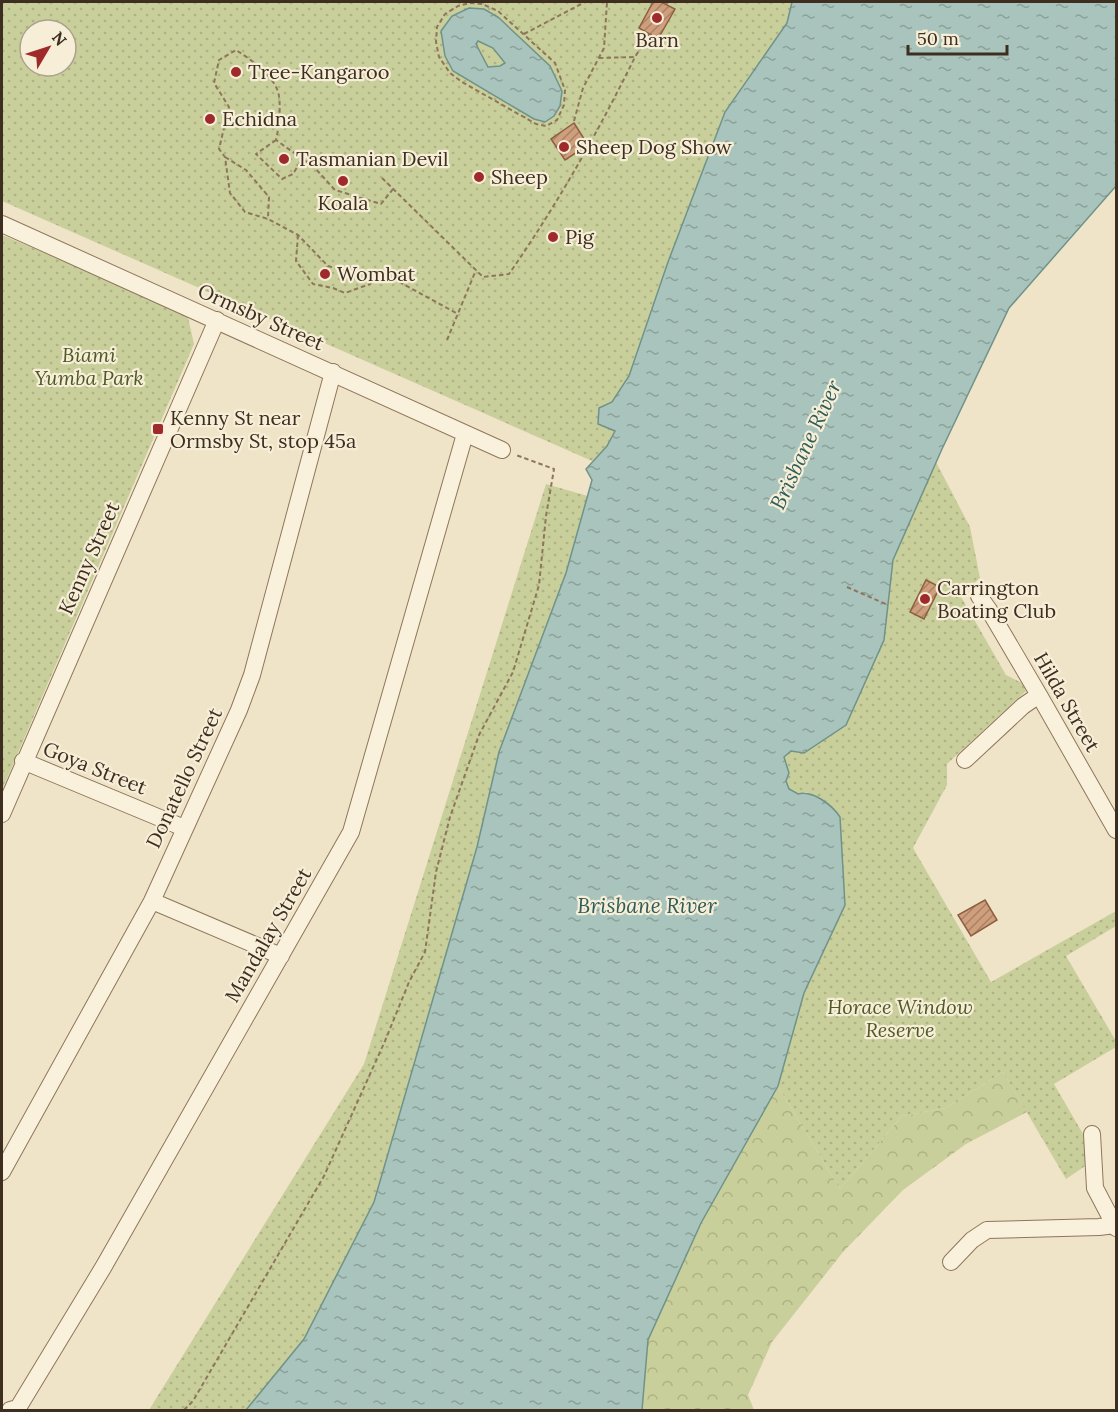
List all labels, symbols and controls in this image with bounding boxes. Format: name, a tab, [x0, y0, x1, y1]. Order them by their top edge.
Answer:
marker: Barn	[650, 11, 664, 25]
north arrow	[18, 18, 78, 78]
scale bar	[908, 18, 1007, 56]
text: N	[48, 27, 71, 50]
place label: Barn	[635, 27, 679, 52]
text: 50 m	[917, 27, 959, 50]
place label: Tree-Kangaroo	[248, 59, 389, 84]
marker: Tree-Kangaroo	[229, 65, 243, 79]
place label: Echidna	[222, 106, 297, 131]
marker: Echidna	[203, 112, 217, 126]
place label: Sheep Dog Show	[576, 134, 732, 159]
marker: Sheep Dog Show	[557, 140, 571, 154]
place label: Tasmanian Devil	[296, 146, 448, 171]
marker: Tasmanian Devil	[277, 152, 291, 166]
place label: Sheep	[491, 164, 548, 189]
marker: Sheep	[472, 170, 486, 184]
marker: Koala	[336, 174, 350, 188]
place label: Koala	[317, 190, 369, 215]
place label: Pig	[565, 224, 595, 249]
marker: Pig	[546, 230, 560, 244]
place label: Wombat	[337, 261, 416, 286]
marker: Wombat	[318, 267, 332, 281]
street label: Ormsby Street	[194, 278, 328, 356]
park label: Biami Yumba Park	[34, 342, 144, 390]
water label: Brisbane River	[764, 375, 847, 514]
place label: Kenny St near Ormsby St, stop 45a	[170, 405, 356, 453]
marker: Kenny St near Ormsby St, stop 45a	[151, 422, 165, 436]
street label: Kenny Street	[53, 497, 125, 618]
place label: Carrington Boating Club	[937, 575, 1056, 623]
marker: Carrington Boating Club	[918, 592, 932, 606]
street label: Hilda Street	[1029, 648, 1106, 756]
street label: Donatello Street	[140, 703, 227, 852]
street label: Goya Street	[40, 735, 151, 800]
street label: Mandalay Street	[219, 863, 316, 1006]
water label: Brisbane River	[577, 892, 717, 919]
park label: Horace Window Reserve	[827, 994, 973, 1042]

